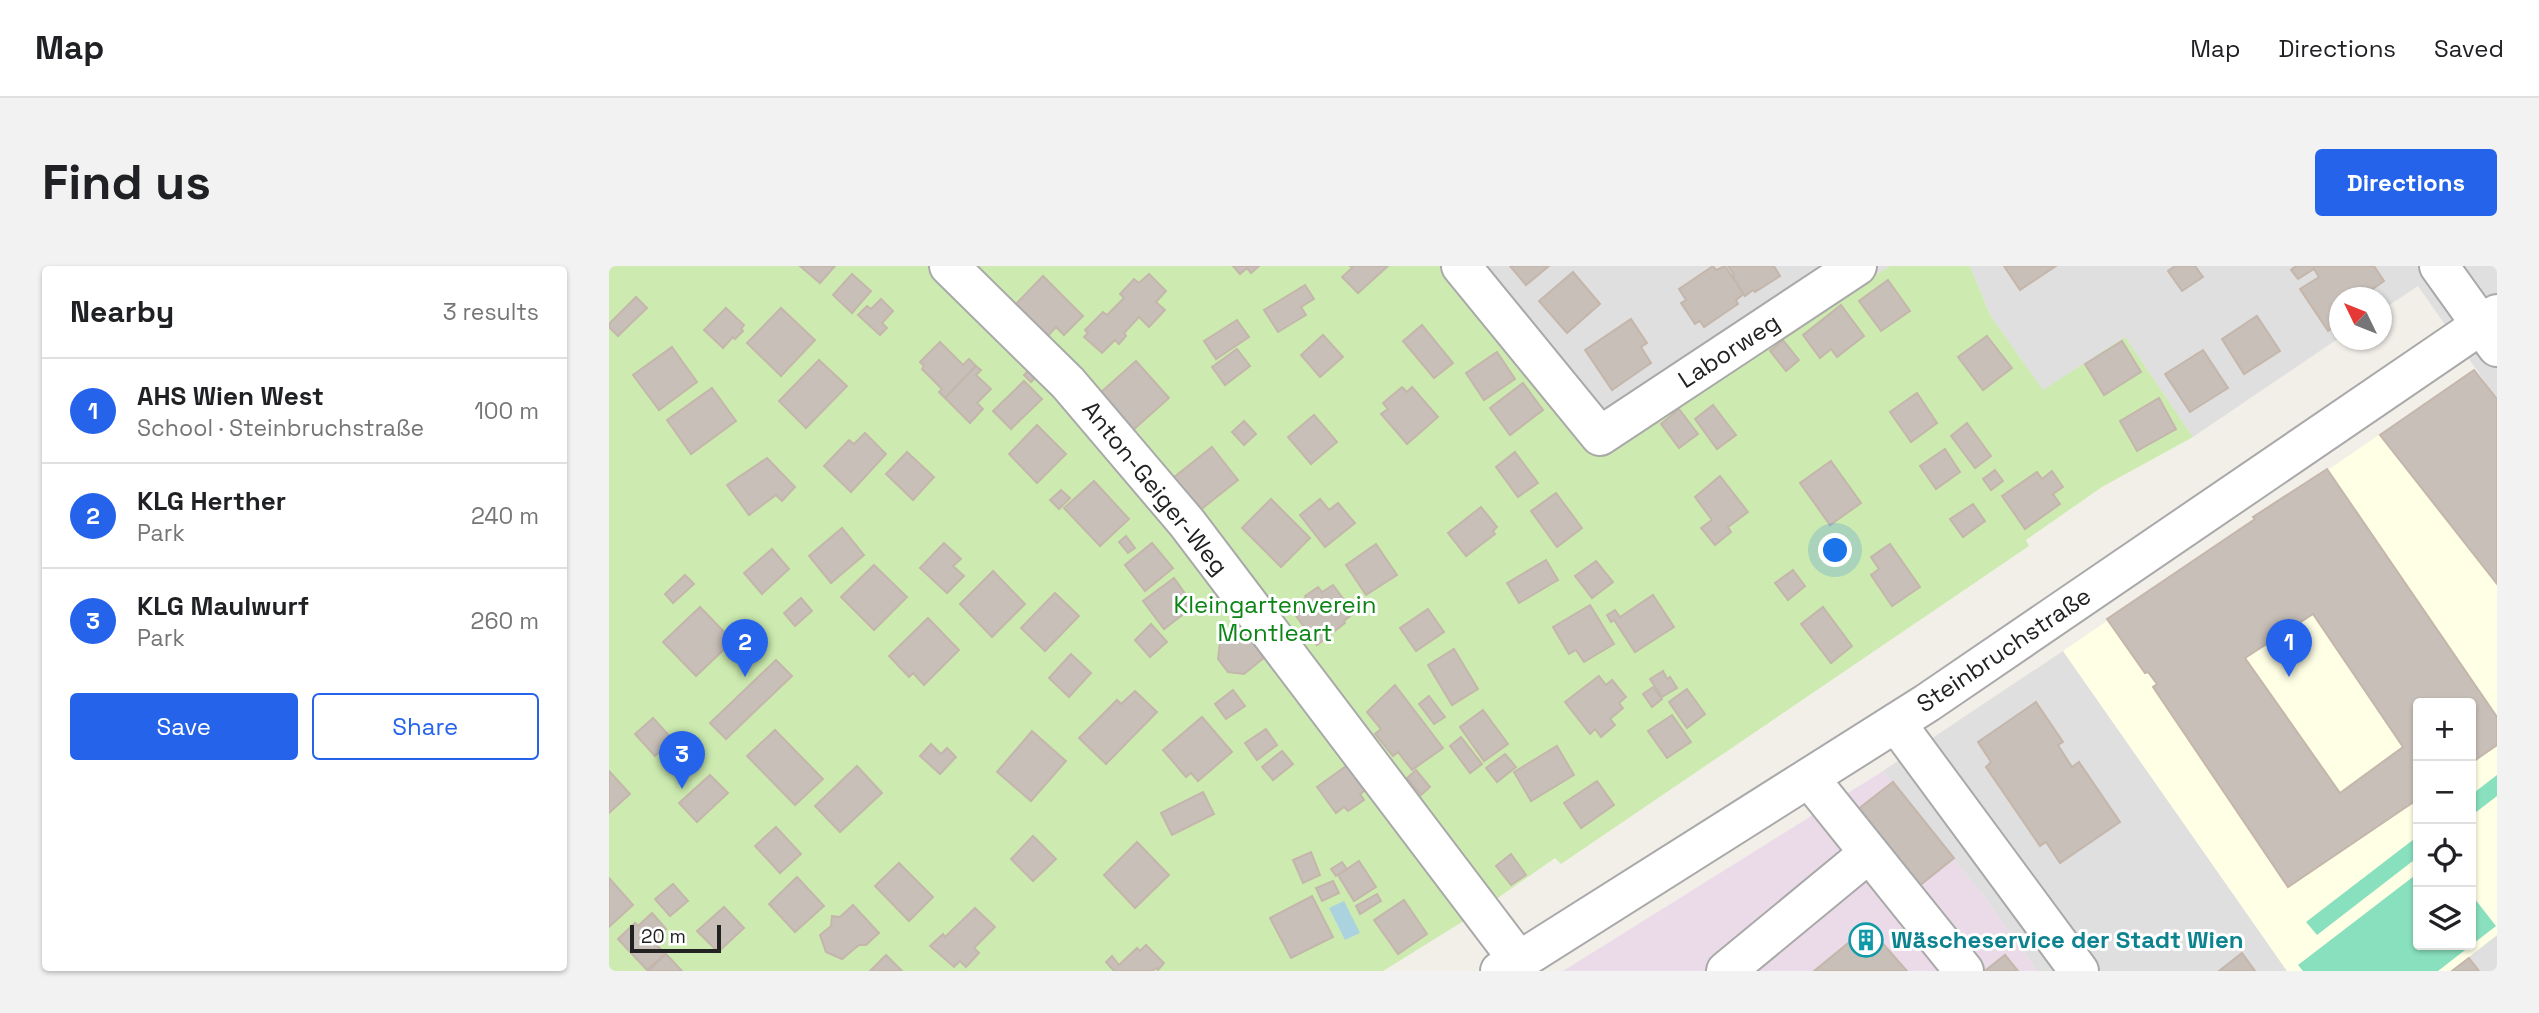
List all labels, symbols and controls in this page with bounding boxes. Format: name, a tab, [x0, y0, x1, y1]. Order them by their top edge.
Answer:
text: Map	[35, 27, 104, 69]
text: Map	[2190, 33, 2240, 64]
text: Directions	[2278, 33, 2396, 64]
text: Saved	[2434, 33, 2504, 64]
button: Directions	[2315, 149, 2497, 216]
text: Find us	[42, 151, 211, 213]
north arrow	[2329, 287, 2392, 350]
text: Nearby	[70, 292, 174, 331]
text: 3 results	[443, 297, 539, 327]
street label: Laborweg	[1672, 306, 1785, 395]
text: AHS Wien West	[137, 379, 324, 413]
street label: Anton-Geiger-Weg	[1076, 394, 1235, 581]
text: 1	[88, 396, 98, 426]
text: 100 m	[474, 396, 539, 426]
text: School · Steinbruchstraße	[137, 413, 424, 443]
text: KLG Herther	[137, 484, 286, 518]
text: 2	[86, 501, 100, 531]
text: 240 m	[471, 501, 539, 531]
text: Park	[137, 518, 185, 548]
your location	[1818, 533, 1852, 567]
street label: Steinbruchstraße	[1911, 580, 2097, 719]
text: KLG Maulwurf	[137, 589, 309, 623]
park label: Kleingartenverein Montleart	[1174, 589, 1376, 648]
text: 3	[86, 606, 100, 636]
text: 260 m	[471, 606, 539, 636]
pin: 2	[722, 619, 768, 677]
pin: 1	[2266, 619, 2312, 677]
text: Park	[137, 623, 185, 653]
button: Save	[70, 693, 298, 760]
button: Share	[312, 693, 539, 760]
map controls	[2413, 698, 2476, 950]
button: +	[2413, 698, 2476, 761]
pin: 3	[659, 731, 705, 789]
button: −	[2413, 761, 2476, 824]
button: locate	[2413, 824, 2476, 887]
button: layers	[2413, 887, 2476, 950]
building icon: Wäscheservice der Stadt Wien	[1847, 921, 1885, 959]
scale bar	[630, 922, 721, 954]
text: 20 m	[641, 924, 686, 949]
place label: Wäscheservice der Stadt Wien	[1891, 924, 2244, 955]

